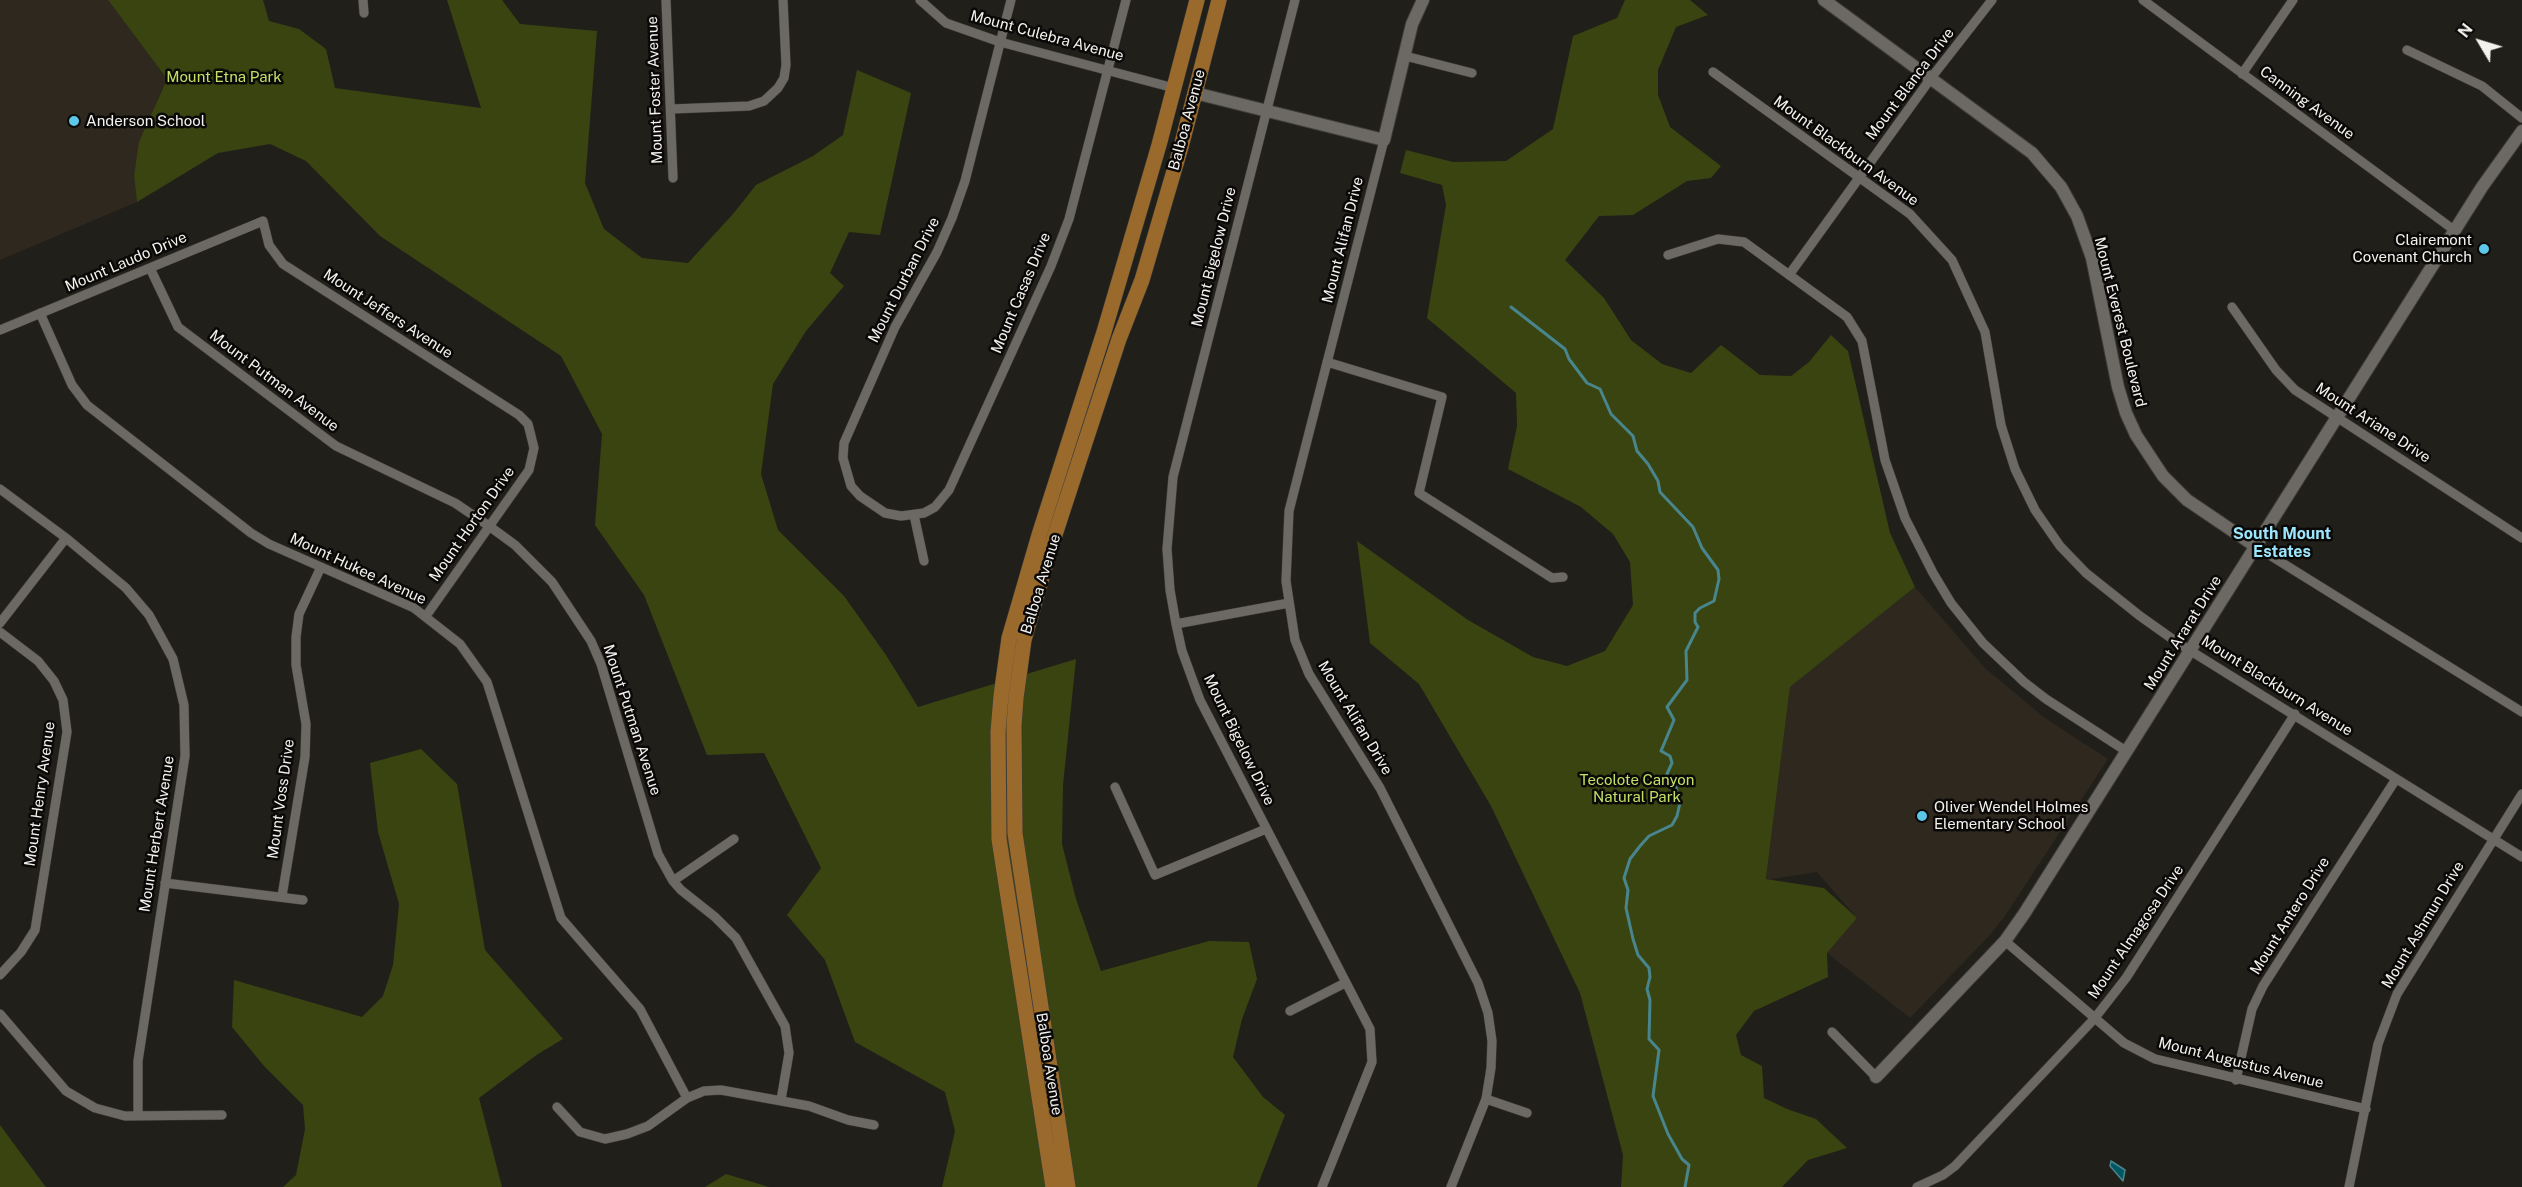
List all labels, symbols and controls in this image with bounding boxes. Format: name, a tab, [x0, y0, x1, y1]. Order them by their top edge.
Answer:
street label: Mount Culebra Avenue	[968, 7, 1126, 65]
north arrow	[2450, 12, 2510, 72]
street label: Mount Foster Avenue	[643, 16, 667, 164]
text: N	[2454, 20, 2477, 41]
street label: Mount Blanca Drive	[1862, 24, 1958, 144]
street label: Canning Avenue	[2256, 63, 2358, 143]
park label: Mount Etna Park	[166, 68, 282, 86]
street label: Balboa Avenue	[1165, 68, 1209, 172]
street label: Mount Blackburn Avenue	[1770, 92, 1922, 210]
place label: Anderson School	[86, 112, 205, 130]
marker: Anderson School	[67, 114, 81, 128]
street label: Mount Alifan Drive	[1319, 175, 1367, 305]
street label: Mount Bigelow Drive	[1188, 185, 1240, 329]
street label: Mount Durban Drive	[865, 214, 943, 346]
street label: Mount Laudo Drive	[62, 228, 190, 296]
street label: Mount Casas Drive	[987, 230, 1055, 356]
place label: Clairemont Covenant Church	[2352, 231, 2472, 266]
street label: Mount Everest Boulevard	[2090, 235, 2150, 409]
marker: Clairemont Covenant Church	[2477, 242, 2491, 256]
street label: Mount Jeffers Avenue	[320, 265, 456, 363]
street label: Mount Putman Avenue	[206, 326, 342, 436]
street label: Mount Ariane Drive	[2312, 379, 2434, 467]
street label: Mount Horton Drive	[426, 463, 518, 585]
district label: South Mount Estates	[2233, 524, 2331, 562]
street label: Mount Hukee Avenue	[287, 529, 429, 609]
street label: Balboa Avenue	[1017, 532, 1065, 636]
street label: Mount Ararat Drive	[2140, 572, 2226, 694]
street label: Mount Blackburn Avenue	[2198, 632, 2356, 740]
street label: Mount Putman Avenue	[599, 642, 665, 798]
street label: Mount Alifan Drive	[1314, 658, 1396, 778]
street label: Mount Bigelow Drive	[1199, 672, 1279, 808]
street label: Mount Henry Avenue	[21, 720, 59, 868]
street label: Mount Voss Drive	[264, 738, 298, 860]
street label: Mount Herbert Avenue	[136, 755, 178, 913]
park label: Tecolote Canyon Natural Park	[1580, 771, 1694, 806]
place label: Oliver Wendel Holmes Elementary School	[1934, 798, 2088, 833]
marker: Oliver Wendel Holmes Elementary School	[1915, 809, 1929, 823]
street label: Mount Antero Drive	[2247, 854, 2333, 978]
street label: Mount Ashmun Drive	[2378, 858, 2468, 992]
street label: Mount Almagosa Drive	[2084, 862, 2188, 1002]
street label: Balboa Avenue	[1032, 1011, 1066, 1117]
street label: Mount Augustus Avenue	[2156, 1034, 2326, 1092]

